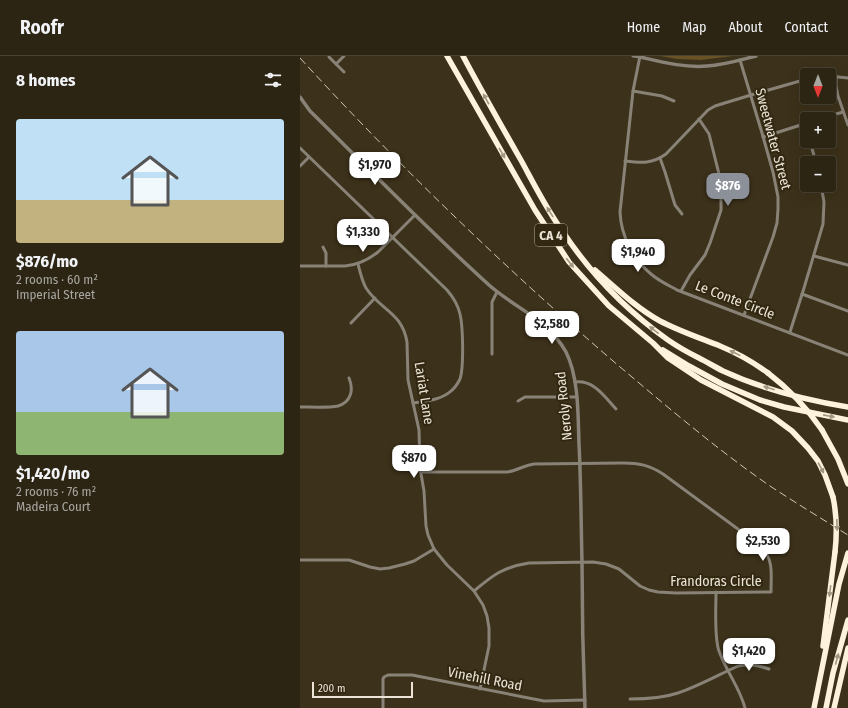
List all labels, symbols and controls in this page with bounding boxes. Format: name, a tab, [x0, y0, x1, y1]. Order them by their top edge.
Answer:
text: Roofr	[20, 16, 64, 39]
text: Home	[627, 19, 660, 36]
text: Map	[682, 19, 706, 36]
text: About	[728, 19, 763, 36]
text: Contact	[785, 19, 828, 36]
north arrow	[800, 68, 836, 104]
map controls	[800, 68, 836, 192]
icon: filters	[262, 69, 284, 91]
text: 8 homes	[16, 70, 76, 91]
street label: Sweetwater Street	[751, 86, 795, 192]
one-way arrow	[483, 93, 490, 105]
button: +	[800, 112, 836, 148]
icon: home	[114, 145, 186, 217]
one-way arrow	[499, 147, 506, 159]
pin: $1,970	[342, 152, 408, 186]
button: −	[800, 156, 836, 192]
text: $1,970	[358, 157, 392, 172]
pin: $876	[704, 173, 752, 207]
text: $876	[715, 178, 741, 193]
one-way arrow	[546, 207, 554, 217]
pin: $1,330	[330, 219, 396, 253]
text: $1,330	[346, 224, 380, 239]
road number: CA 4	[535, 224, 567, 246]
pin: $1,940	[605, 239, 671, 273]
text: $1,940	[621, 244, 655, 259]
text: $876/mo	[16, 251, 78, 272]
one-way arrow	[566, 258, 575, 269]
text: 2 rooms · 60 m²	[16, 272, 98, 287]
street label: Le Conte Circle	[693, 277, 777, 323]
text: Imperial Street	[16, 287, 95, 302]
pin: $2,580	[519, 311, 585, 345]
text: $2,580	[534, 316, 570, 331]
one-way arrow	[649, 325, 660, 334]
one-way arrow	[729, 350, 741, 356]
icon: home	[114, 357, 186, 429]
street label: Lariat Lane	[411, 360, 437, 426]
street label: Neroly Road	[552, 371, 576, 441]
one-way arrow	[763, 385, 775, 391]
one-way arrow	[823, 414, 835, 420]
pin: $870	[390, 445, 438, 479]
text: $870	[401, 450, 427, 465]
one-way arrow	[818, 462, 825, 474]
text: $1,420/mo	[16, 463, 90, 484]
text: 2 rooms · 76 m²	[16, 484, 96, 499]
text: Madeira Court	[16, 499, 91, 514]
one-way arrow	[833, 519, 840, 531]
pin: $2,530	[730, 528, 796, 562]
text: $2,530	[746, 533, 780, 548]
street label: Frandoras Circle	[670, 573, 762, 590]
one-way arrow	[827, 585, 834, 597]
pin: $1,420	[716, 638, 782, 672]
text: $1,420	[732, 643, 766, 658]
one-way arrow	[834, 653, 840, 665]
street label: Vinehill Road	[446, 663, 524, 695]
scale bar	[312, 680, 413, 699]
text: 200 m	[318, 682, 345, 695]

